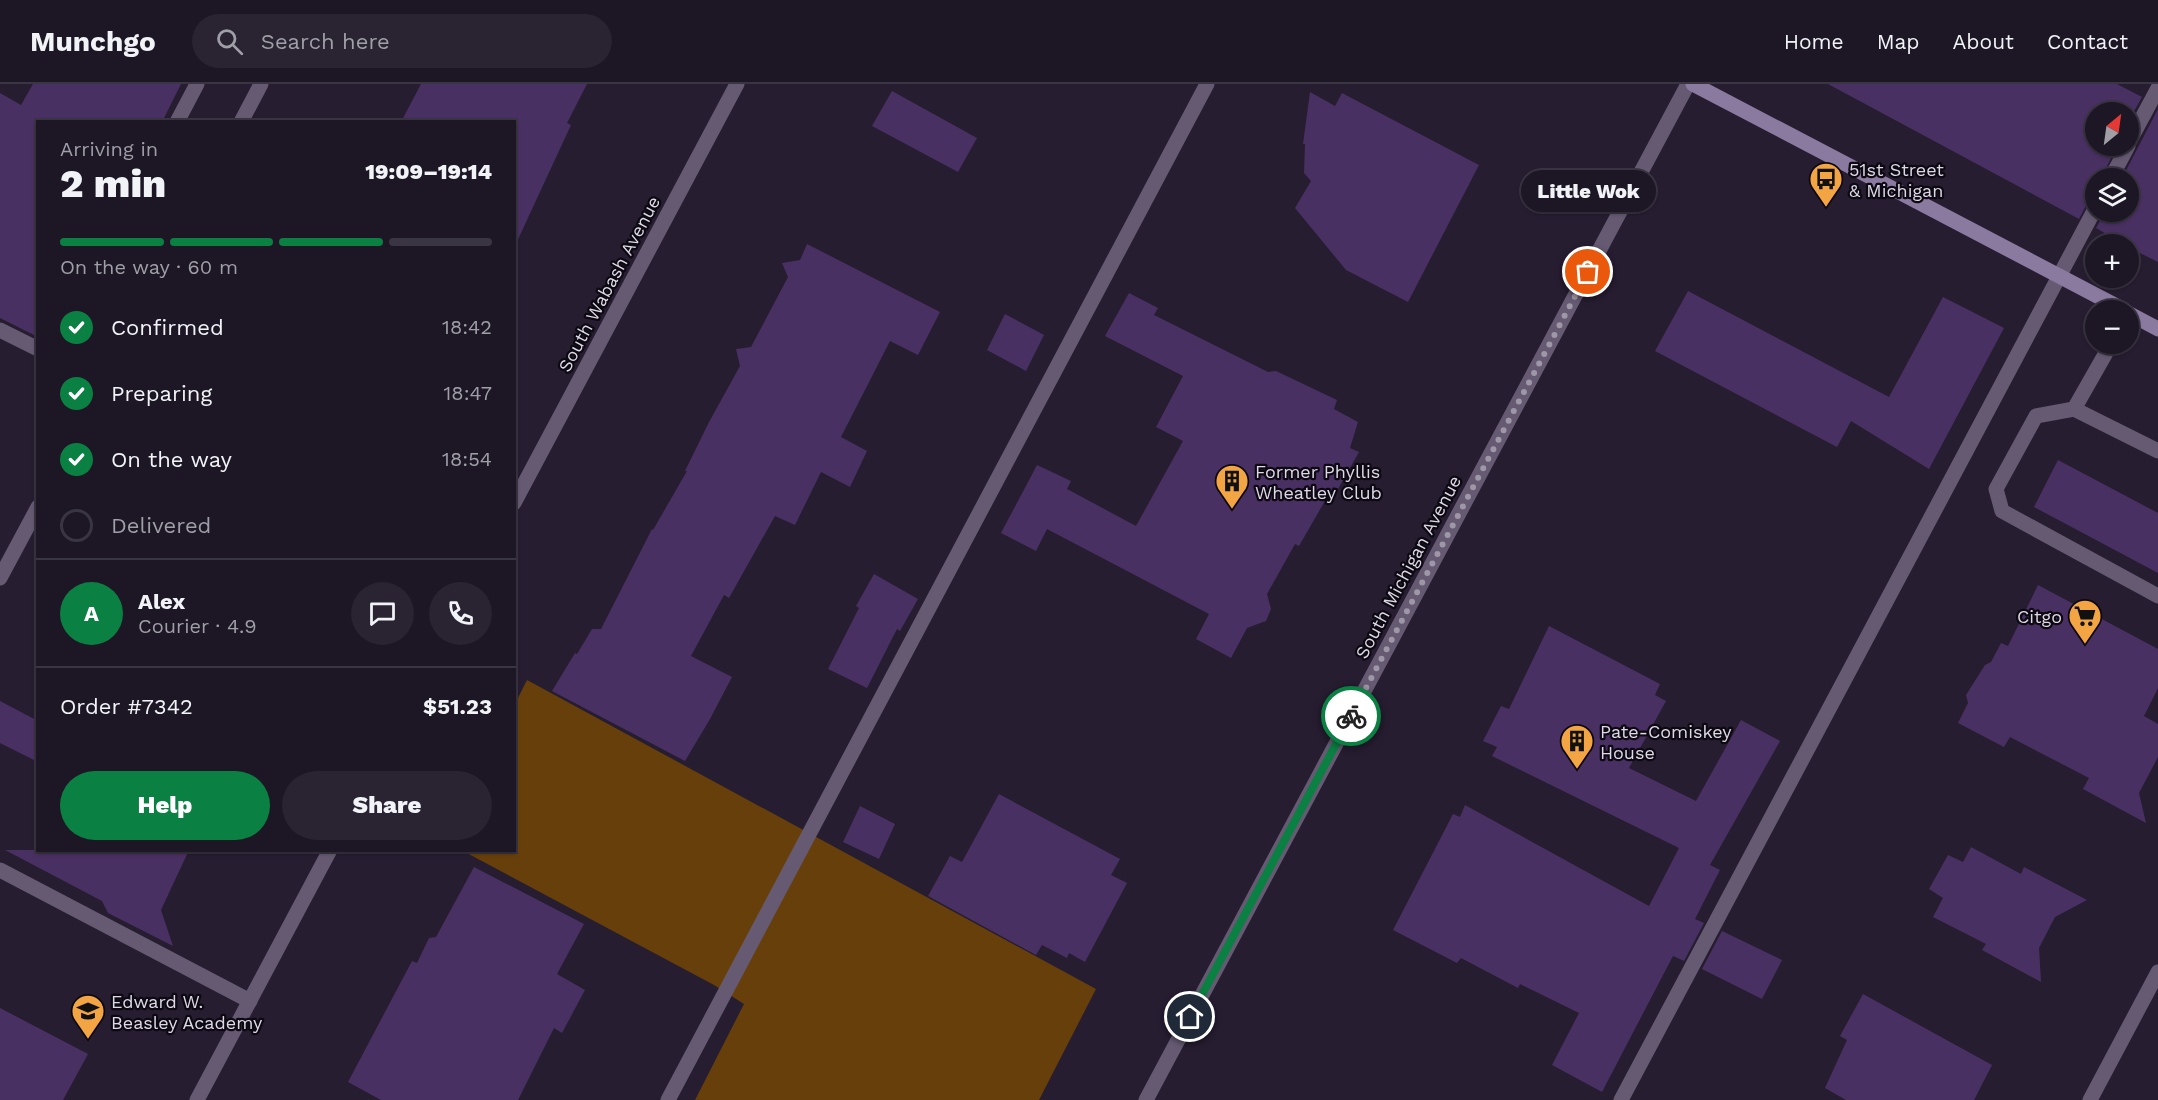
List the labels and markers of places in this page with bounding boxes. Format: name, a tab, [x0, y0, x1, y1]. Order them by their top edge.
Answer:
place label: 51st Street & Michigan	[1849, 159, 1944, 201]
bus stop icon: 51st Street & Michigan	[1808, 161, 1844, 208]
callout: Little Wok	[1520, 170, 1656, 212]
pin	[1562, 246, 1613, 297]
place label: Former Phyllis Wheatley Club	[1255, 461, 1382, 503]
building icon: Former Phyllis Wheatley Club	[1214, 463, 1250, 510]
supermarket icon: Citgo	[2067, 598, 2103, 645]
place label: Citgo	[2017, 606, 2062, 627]
place label: Pate-Comiskey House	[1600, 721, 1732, 763]
building icon: Pate-Comiskey House	[1559, 723, 1595, 770]
place label: Edward W. Beasley Academy	[111, 991, 263, 1033]
pin	[1164, 991, 1215, 1042]
school or university icon: Edward W. Beasley Academy	[70, 993, 106, 1040]

